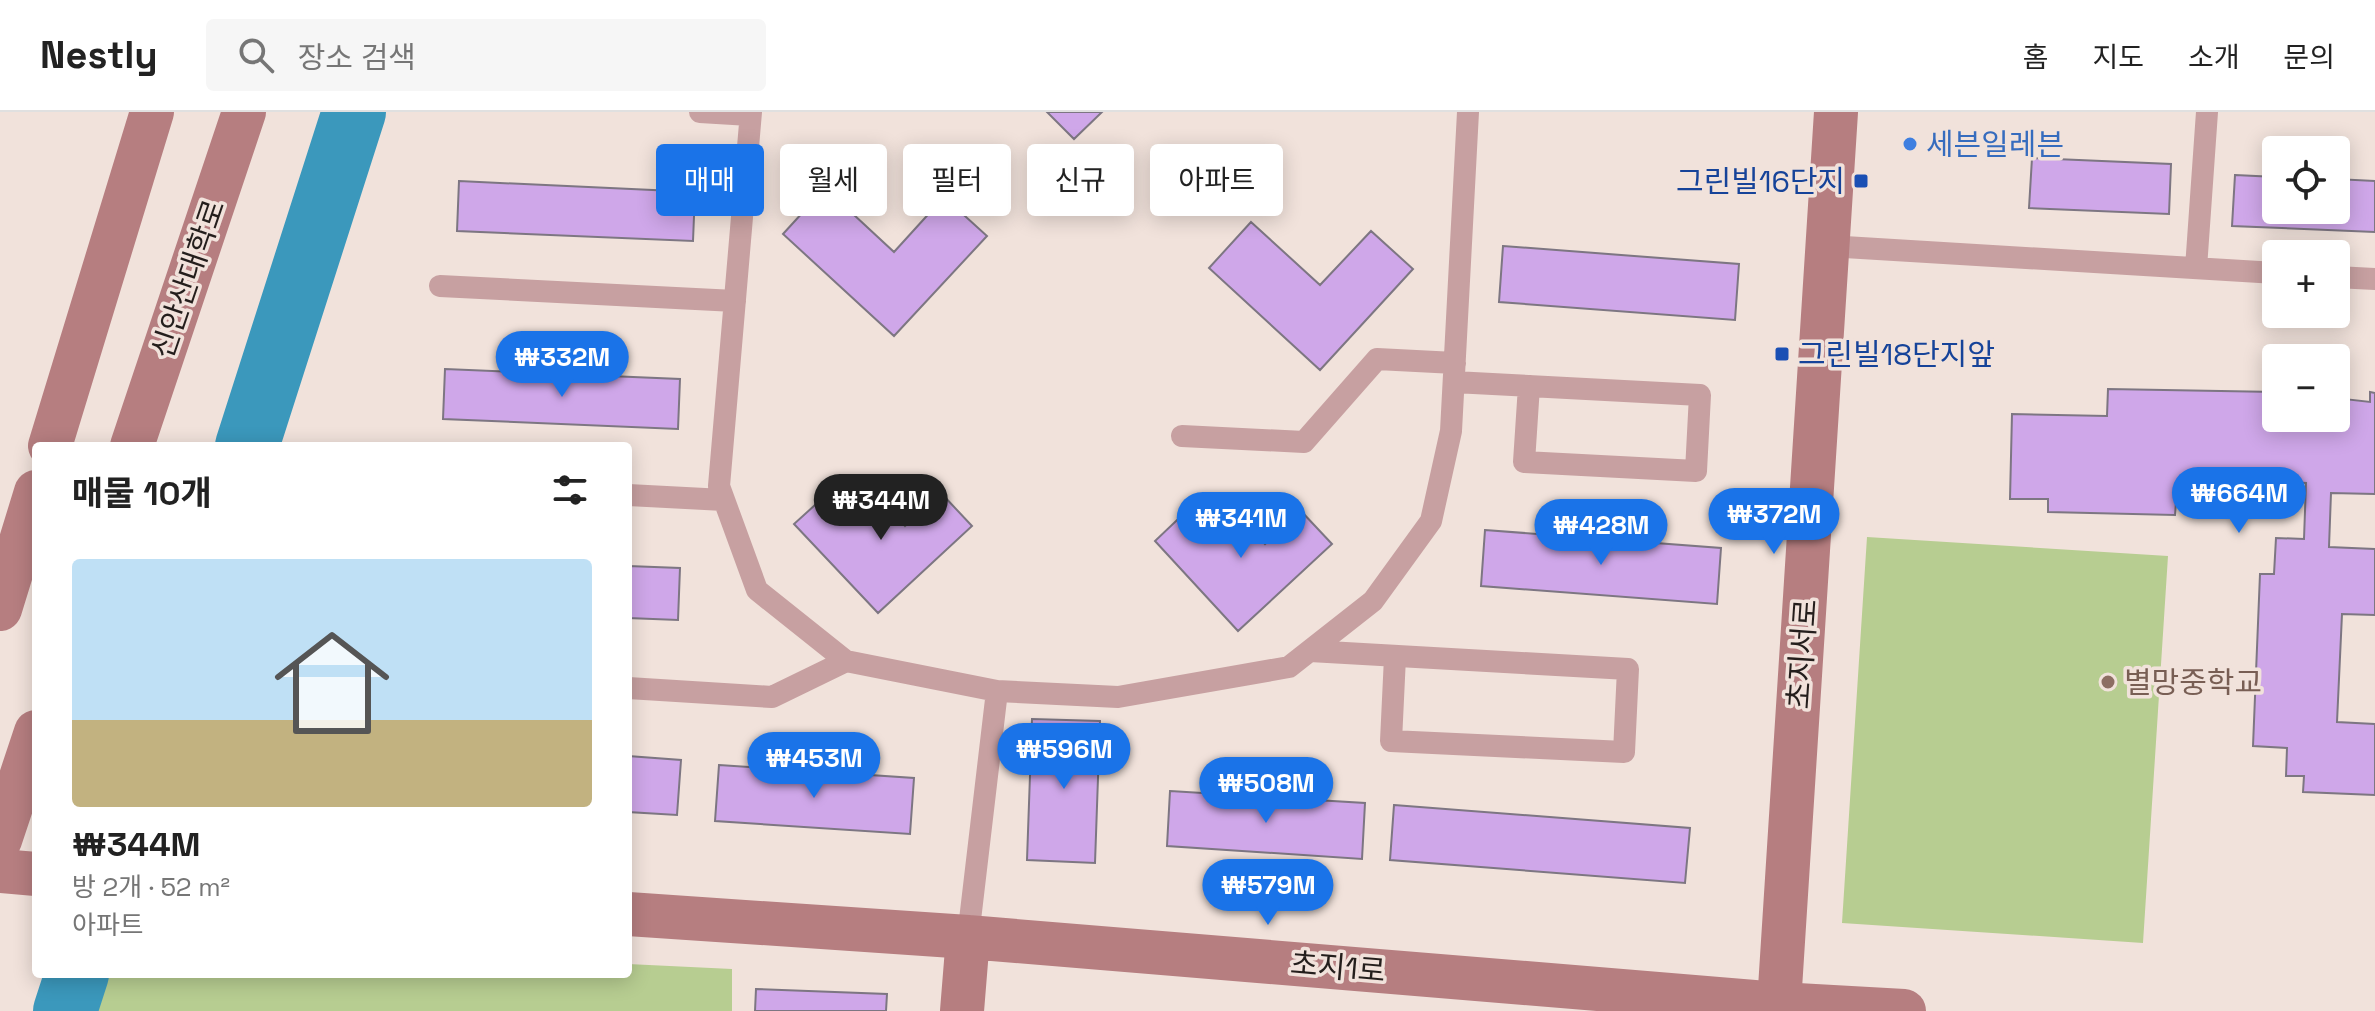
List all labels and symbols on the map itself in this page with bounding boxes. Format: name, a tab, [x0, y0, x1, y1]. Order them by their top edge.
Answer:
place label: 세븐일레븐	[1926, 125, 2064, 164]
marker: 세븐일레븐	[1901, 135, 1919, 153]
place label: 그린빌16단지	[1676, 162, 1845, 201]
marker: 그린빌16단지	[1852, 172, 1870, 190]
street label: 신안산대학로	[143, 194, 233, 364]
pin: ₩332M	[506, 331, 618, 399]
place label: 그린빌18단지앞	[1798, 335, 1995, 374]
marker: 그린빌18단지앞	[1773, 345, 1791, 363]
pin: ₩664M	[2183, 467, 2295, 535]
pin: ₩344M	[825, 474, 937, 542]
pin: ₩372M	[1718, 488, 1830, 556]
pin: ₩341M	[1185, 492, 1297, 560]
pin: ₩428M	[1545, 499, 1657, 567]
street label: 초지서로	[1779, 598, 1825, 710]
place label: 별망중학교	[2124, 663, 2262, 702]
marker: 별망중학교	[2099, 673, 2117, 691]
pin: ₩596M	[1008, 723, 1120, 791]
pin: ₩453M	[758, 732, 870, 800]
pin: ₩508M	[1210, 757, 1322, 825]
pin: ₩579M	[1212, 859, 1324, 927]
street label: 초지1로	[1289, 943, 1387, 991]

